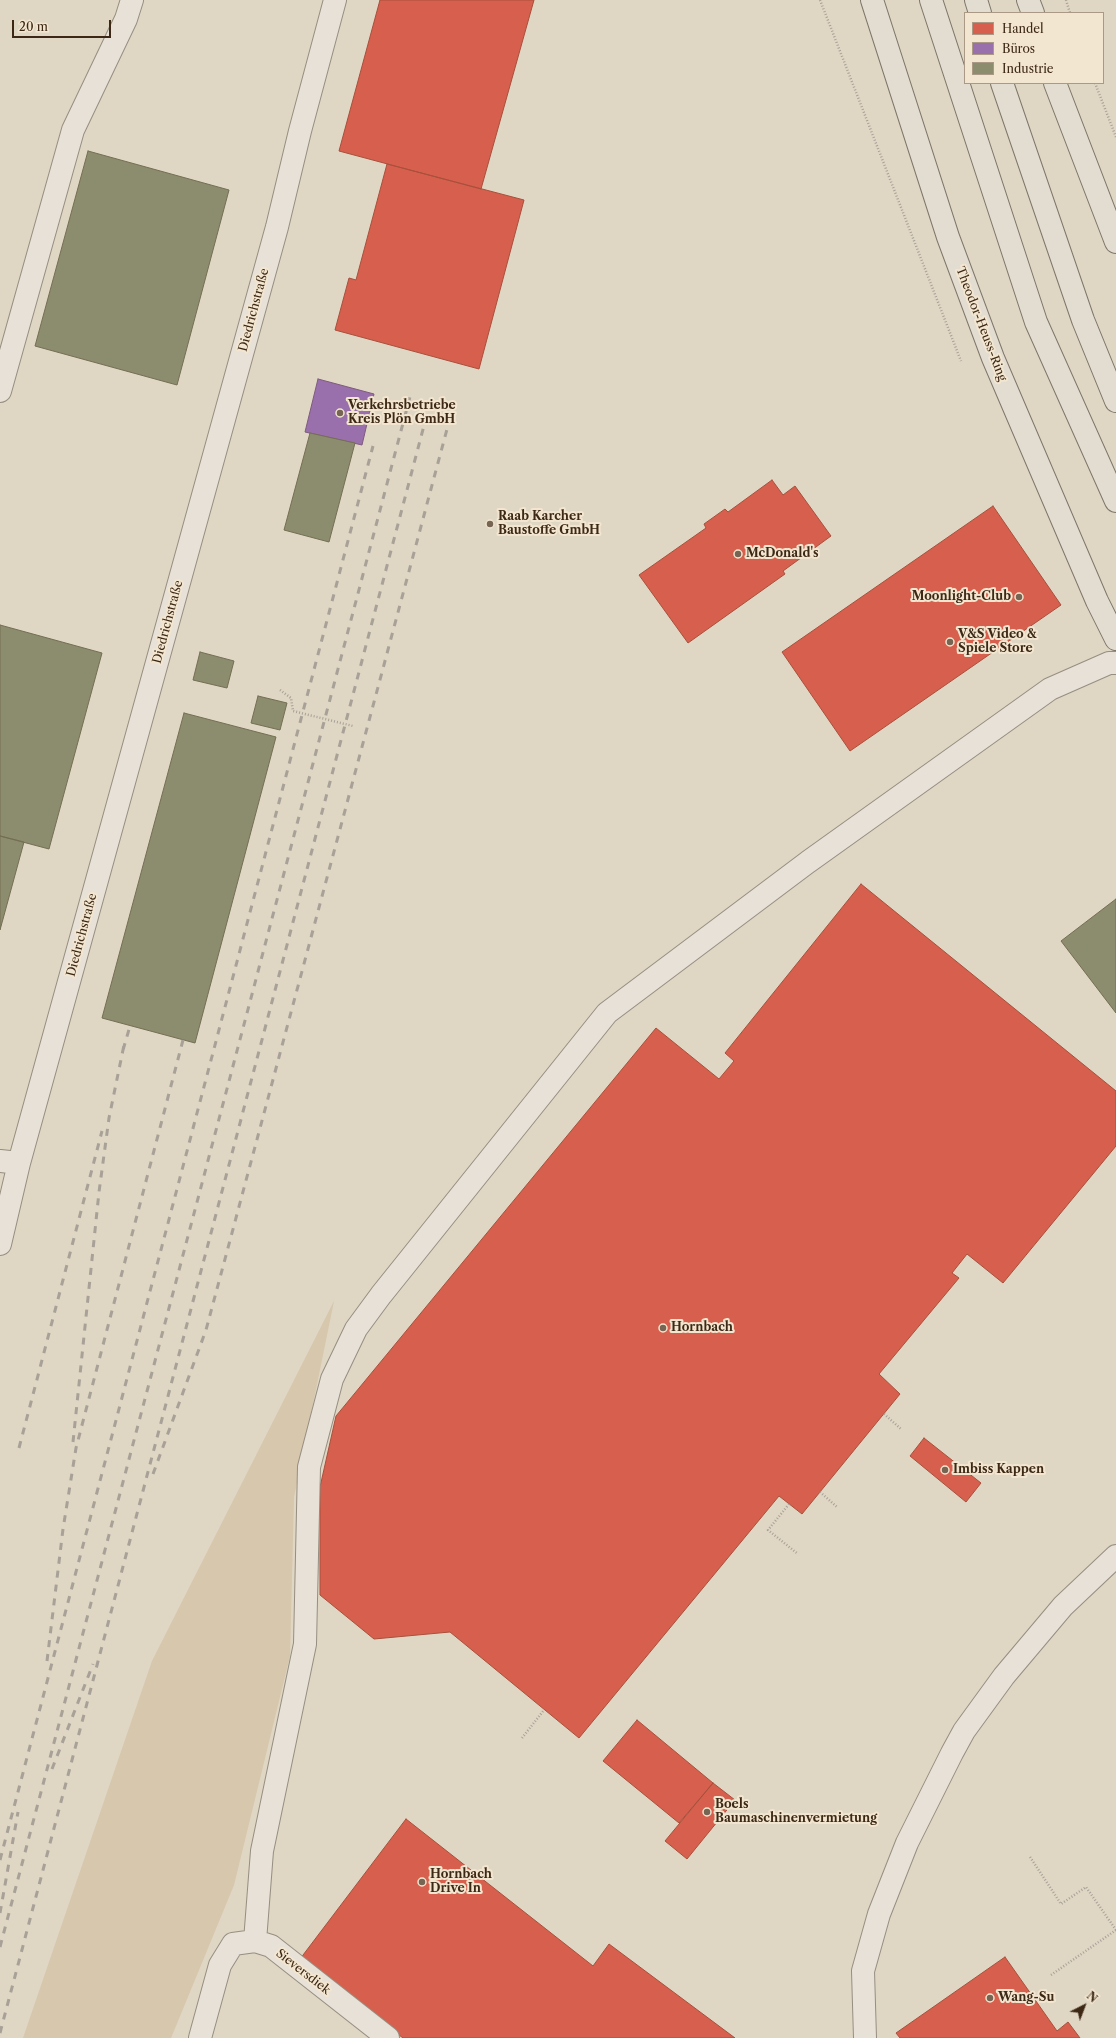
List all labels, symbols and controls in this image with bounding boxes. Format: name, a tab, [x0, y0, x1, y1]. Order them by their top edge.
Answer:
scale bar	[14, 12, 113, 38]
legend	[964, 12, 1104, 84]
text: 20 m	[19, 19, 48, 34]
text: Handel	[1002, 21, 1044, 36]
text: Büros	[1002, 41, 1035, 56]
text: Industrie	[1002, 61, 1054, 76]
street label: Theodor-Heuss-Ring	[953, 265, 1009, 383]
street label: Diedrichstraße	[236, 267, 272, 353]
place label: Verkehrsbetriebe Kreis Plön GmbH	[348, 399, 456, 427]
marker: Verkehrsbetriebe Kreis Plön GmbH	[335, 408, 345, 418]
place label: Raab Karcher Baustoffe GmbH	[498, 510, 600, 538]
marker: Raab Karcher Baustoffe GmbH	[485, 519, 495, 529]
place label: McDonald's	[746, 547, 819, 561]
marker: McDonald's	[733, 549, 743, 559]
street label: Diedrichstraße	[150, 579, 186, 665]
place label: Moonlight-Club	[912, 590, 1011, 604]
marker: Moonlight-Club	[1014, 592, 1024, 602]
place label: V&S Video & Spiele Store	[958, 628, 1036, 656]
marker: V&S Video & Spiele Store	[945, 637, 955, 647]
street label: Diedrichstraße	[64, 892, 100, 978]
place label: Hornbach	[671, 1321, 733, 1335]
marker: Hornbach	[658, 1323, 668, 1333]
place label: Imbiss Kappen	[953, 1463, 1044, 1477]
marker: Imbiss Kappen	[940, 1465, 950, 1475]
place label: Boels Baumaschinenvermietung	[715, 1798, 877, 1826]
marker: Boels Baumaschinenvermietung	[702, 1807, 712, 1817]
place label: Hornbach Drive In	[430, 1868, 492, 1896]
marker: Hornbach Drive In	[417, 1877, 427, 1887]
street label: Sieversdiek	[273, 1946, 333, 1998]
north arrow	[1064, 1986, 1104, 2026]
text: N	[1084, 1989, 1100, 2005]
place label: Wang-Su	[998, 1991, 1054, 2005]
marker: Wang-Su	[985, 1993, 995, 2003]

